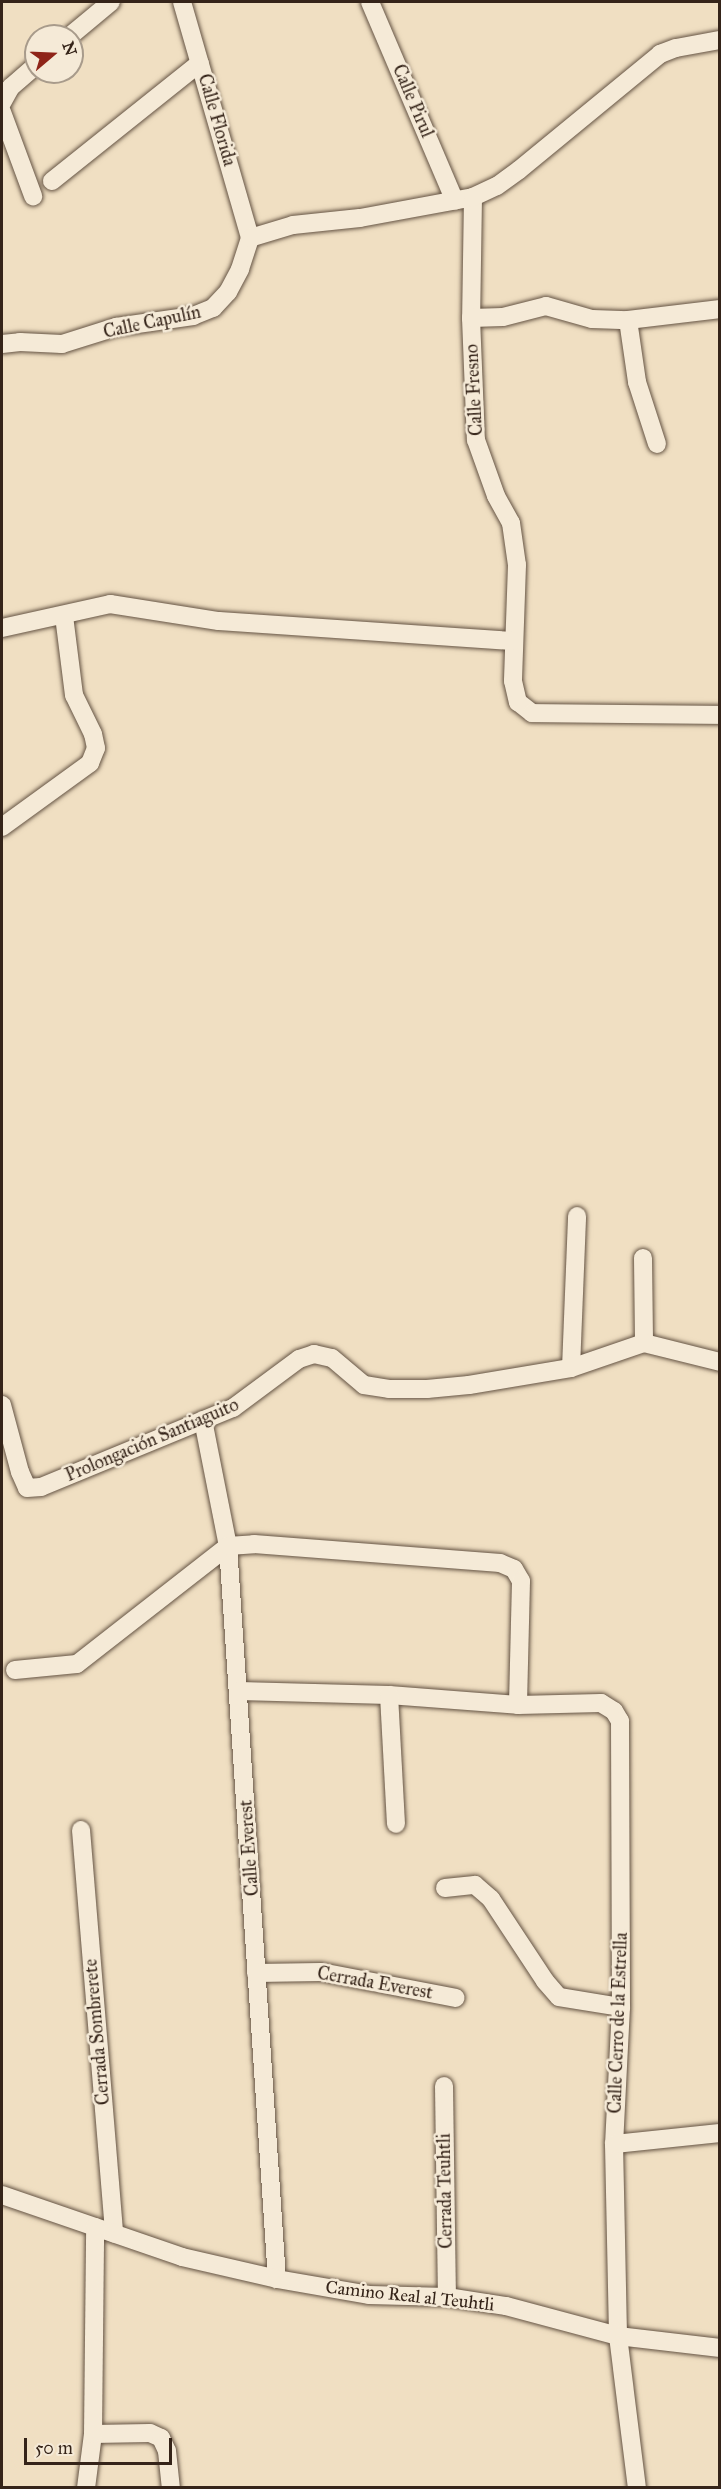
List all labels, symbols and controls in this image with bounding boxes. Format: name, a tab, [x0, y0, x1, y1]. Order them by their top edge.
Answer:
north arrow	[24, 24, 84, 84]
text: N	[58, 39, 81, 58]
street label: Calle Pirul	[388, 61, 438, 141]
street label: Calle Florida	[194, 71, 240, 169]
street label: Calle Capulín	[101, 301, 203, 343]
street label: Calle Fresno	[461, 344, 487, 436]
street label: Prolongación Santiaguito	[62, 1394, 242, 1486]
street label: Calle Everest	[235, 1799, 263, 1897]
street label: Calle Cerro de la Estrella	[604, 1932, 632, 2114]
street label: Cerrada Sombrerete	[80, 1958, 114, 2106]
street label: Cerrada Everest	[316, 1962, 434, 2004]
street label: Cerrada Teuhtli	[433, 2133, 457, 2249]
street label: Camino Real al Teuhtli	[325, 2276, 495, 2316]
scale bar	[27, 2426, 176, 2464]
text: 50 m	[35, 2437, 73, 2459]

